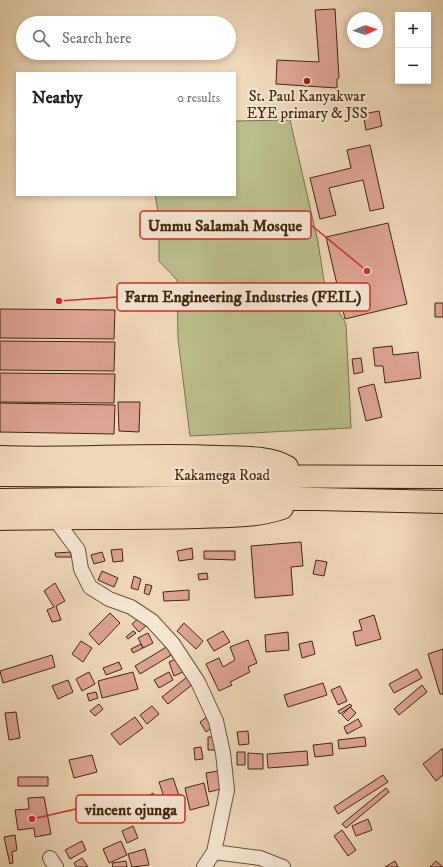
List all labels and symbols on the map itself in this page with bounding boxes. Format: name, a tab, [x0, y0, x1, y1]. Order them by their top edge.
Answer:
north arrow	[347, 12, 383, 48]
marker: St. Paul Kanyakwar EYE primary & JSS	[302, 76, 312, 86]
place label: St. Paul Kanyakwar EYE primary & JSS	[246, 87, 368, 123]
callout: Ummu Salamah Mosque	[140, 211, 311, 239]
text: Ummu Salamah Mosque	[148, 216, 303, 237]
callout: Farm Engineering Industries (FEIL)	[117, 283, 370, 311]
text: Farm Engineering Industries (FEIL)	[125, 287, 361, 307]
street label: Kakamega Road	[174, 466, 271, 485]
callout: vincent ojunga	[76, 795, 185, 823]
text: vincent ojunga	[84, 800, 178, 820]

